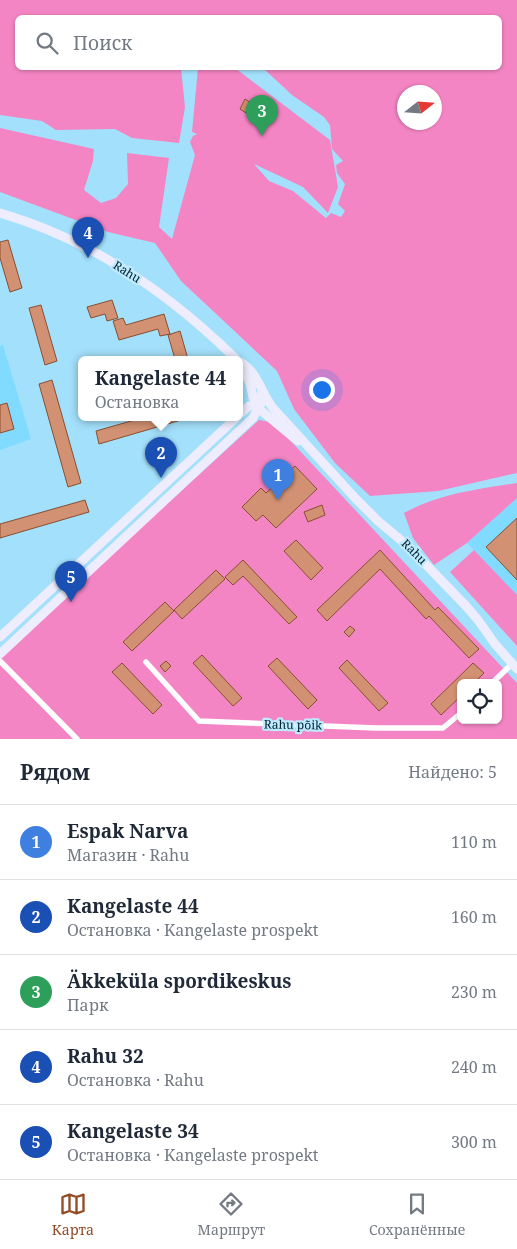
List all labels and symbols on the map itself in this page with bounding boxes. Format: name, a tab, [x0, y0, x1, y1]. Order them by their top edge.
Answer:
north arrow	[397, 85, 442, 130]
pin: 3	[246, 95, 278, 136]
pin: 4	[72, 217, 104, 258]
street label: Rahu	[110, 256, 145, 287]
your location	[309, 377, 335, 403]
pin: 2	[145, 437, 177, 478]
pin: 1	[262, 459, 294, 500]
street label: Rahu	[398, 535, 431, 568]
pin: 5	[55, 561, 87, 602]
street label: Rahu põik	[264, 715, 323, 734]

